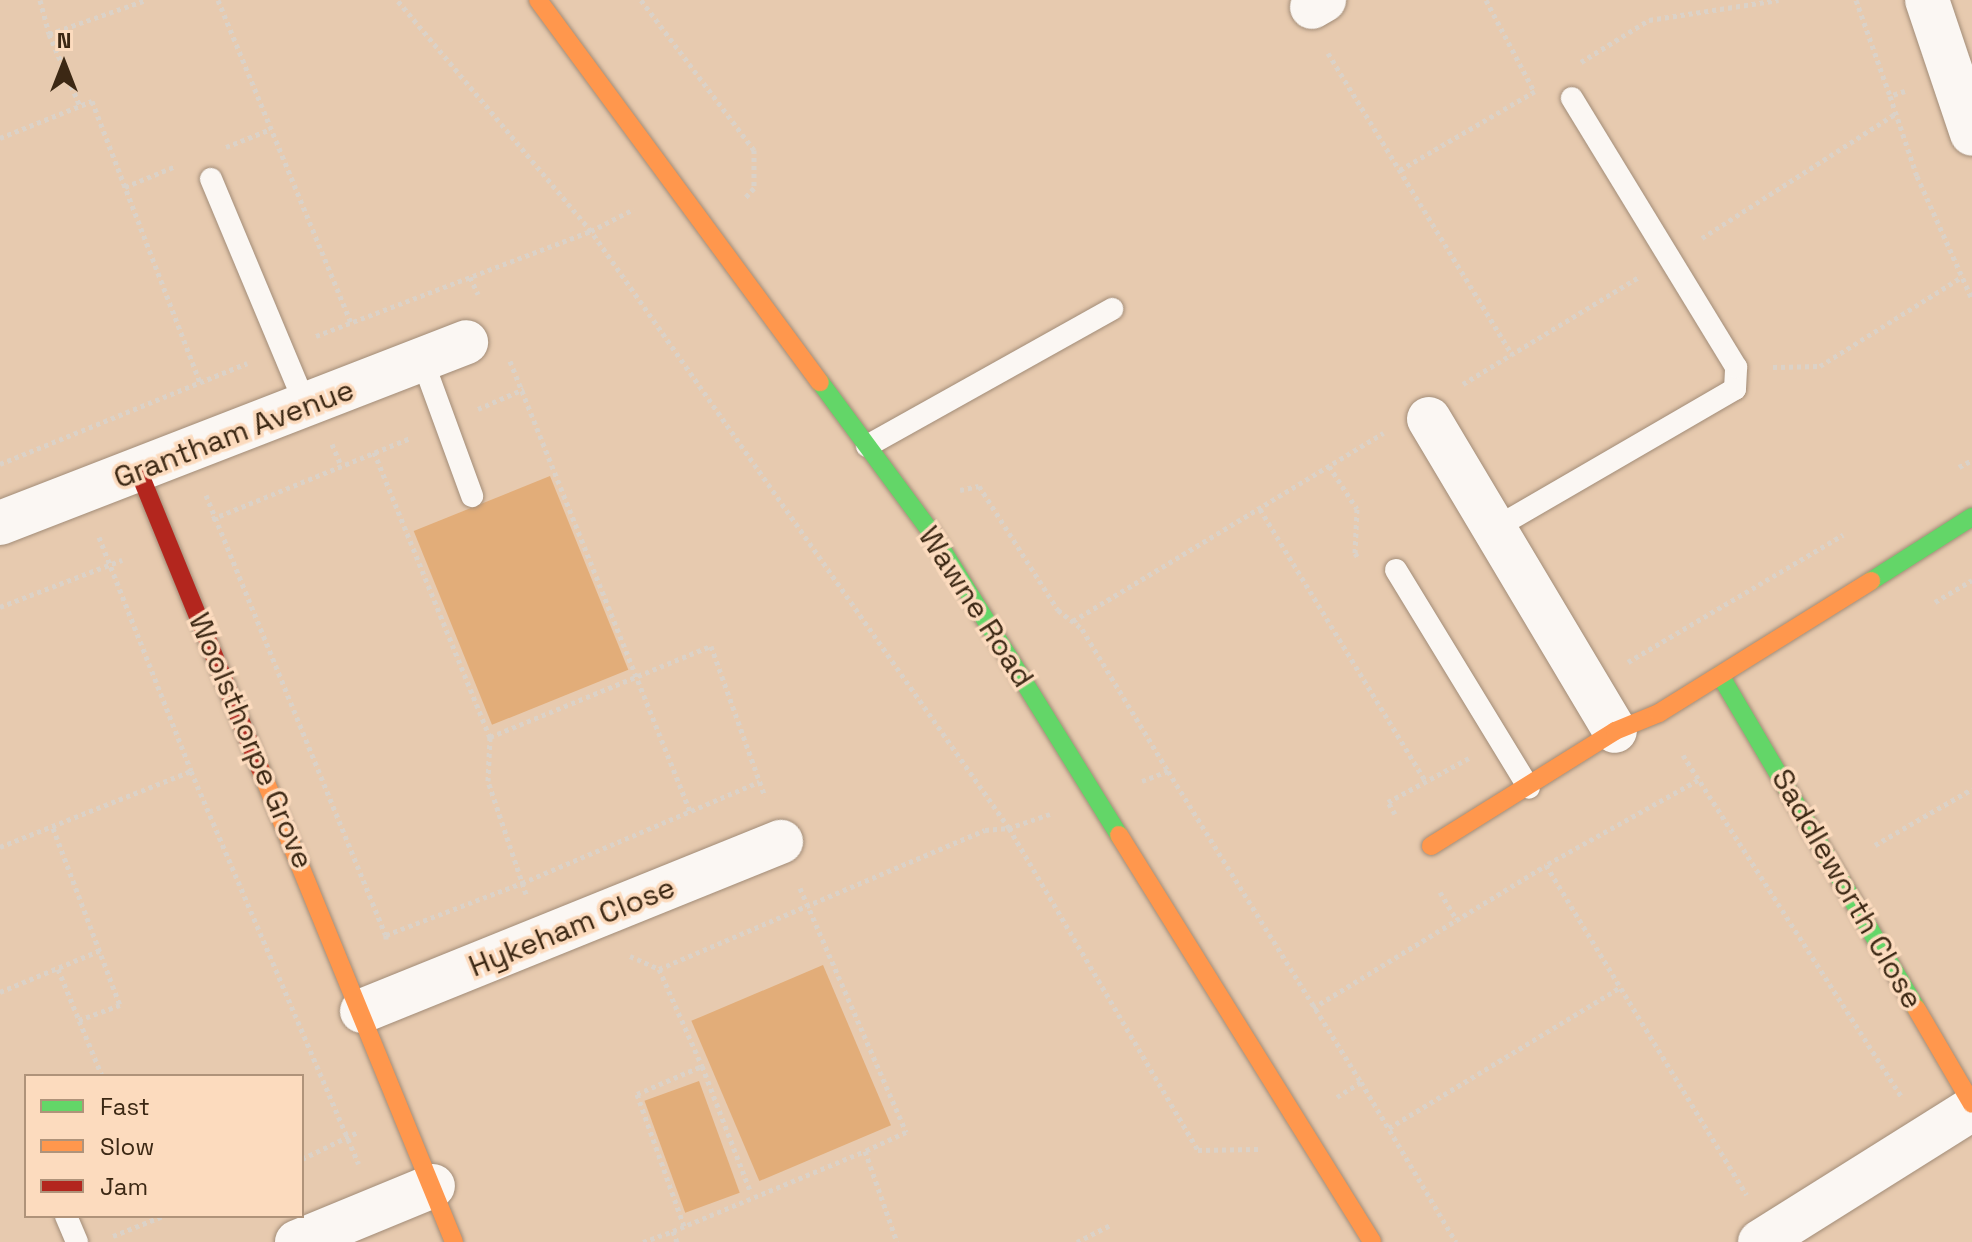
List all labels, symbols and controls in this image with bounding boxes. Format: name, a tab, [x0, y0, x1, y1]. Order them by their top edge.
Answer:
north arrow	[24, 24, 104, 104]
text: N	[57, 26, 71, 54]
street label: Grantham Avenue	[109, 372, 359, 496]
street label: Wawne Road	[911, 520, 1041, 694]
street label: Woolsthorpe Grove	[181, 608, 321, 874]
street label: Saddleworth Close	[1764, 763, 1930, 1015]
street label: Hykeham Close	[464, 869, 680, 985]
legend	[24, 1074, 304, 1218]
text: Fast	[100, 1091, 150, 1122]
text: Slow	[100, 1131, 154, 1162]
text: Jam	[100, 1171, 148, 1202]

